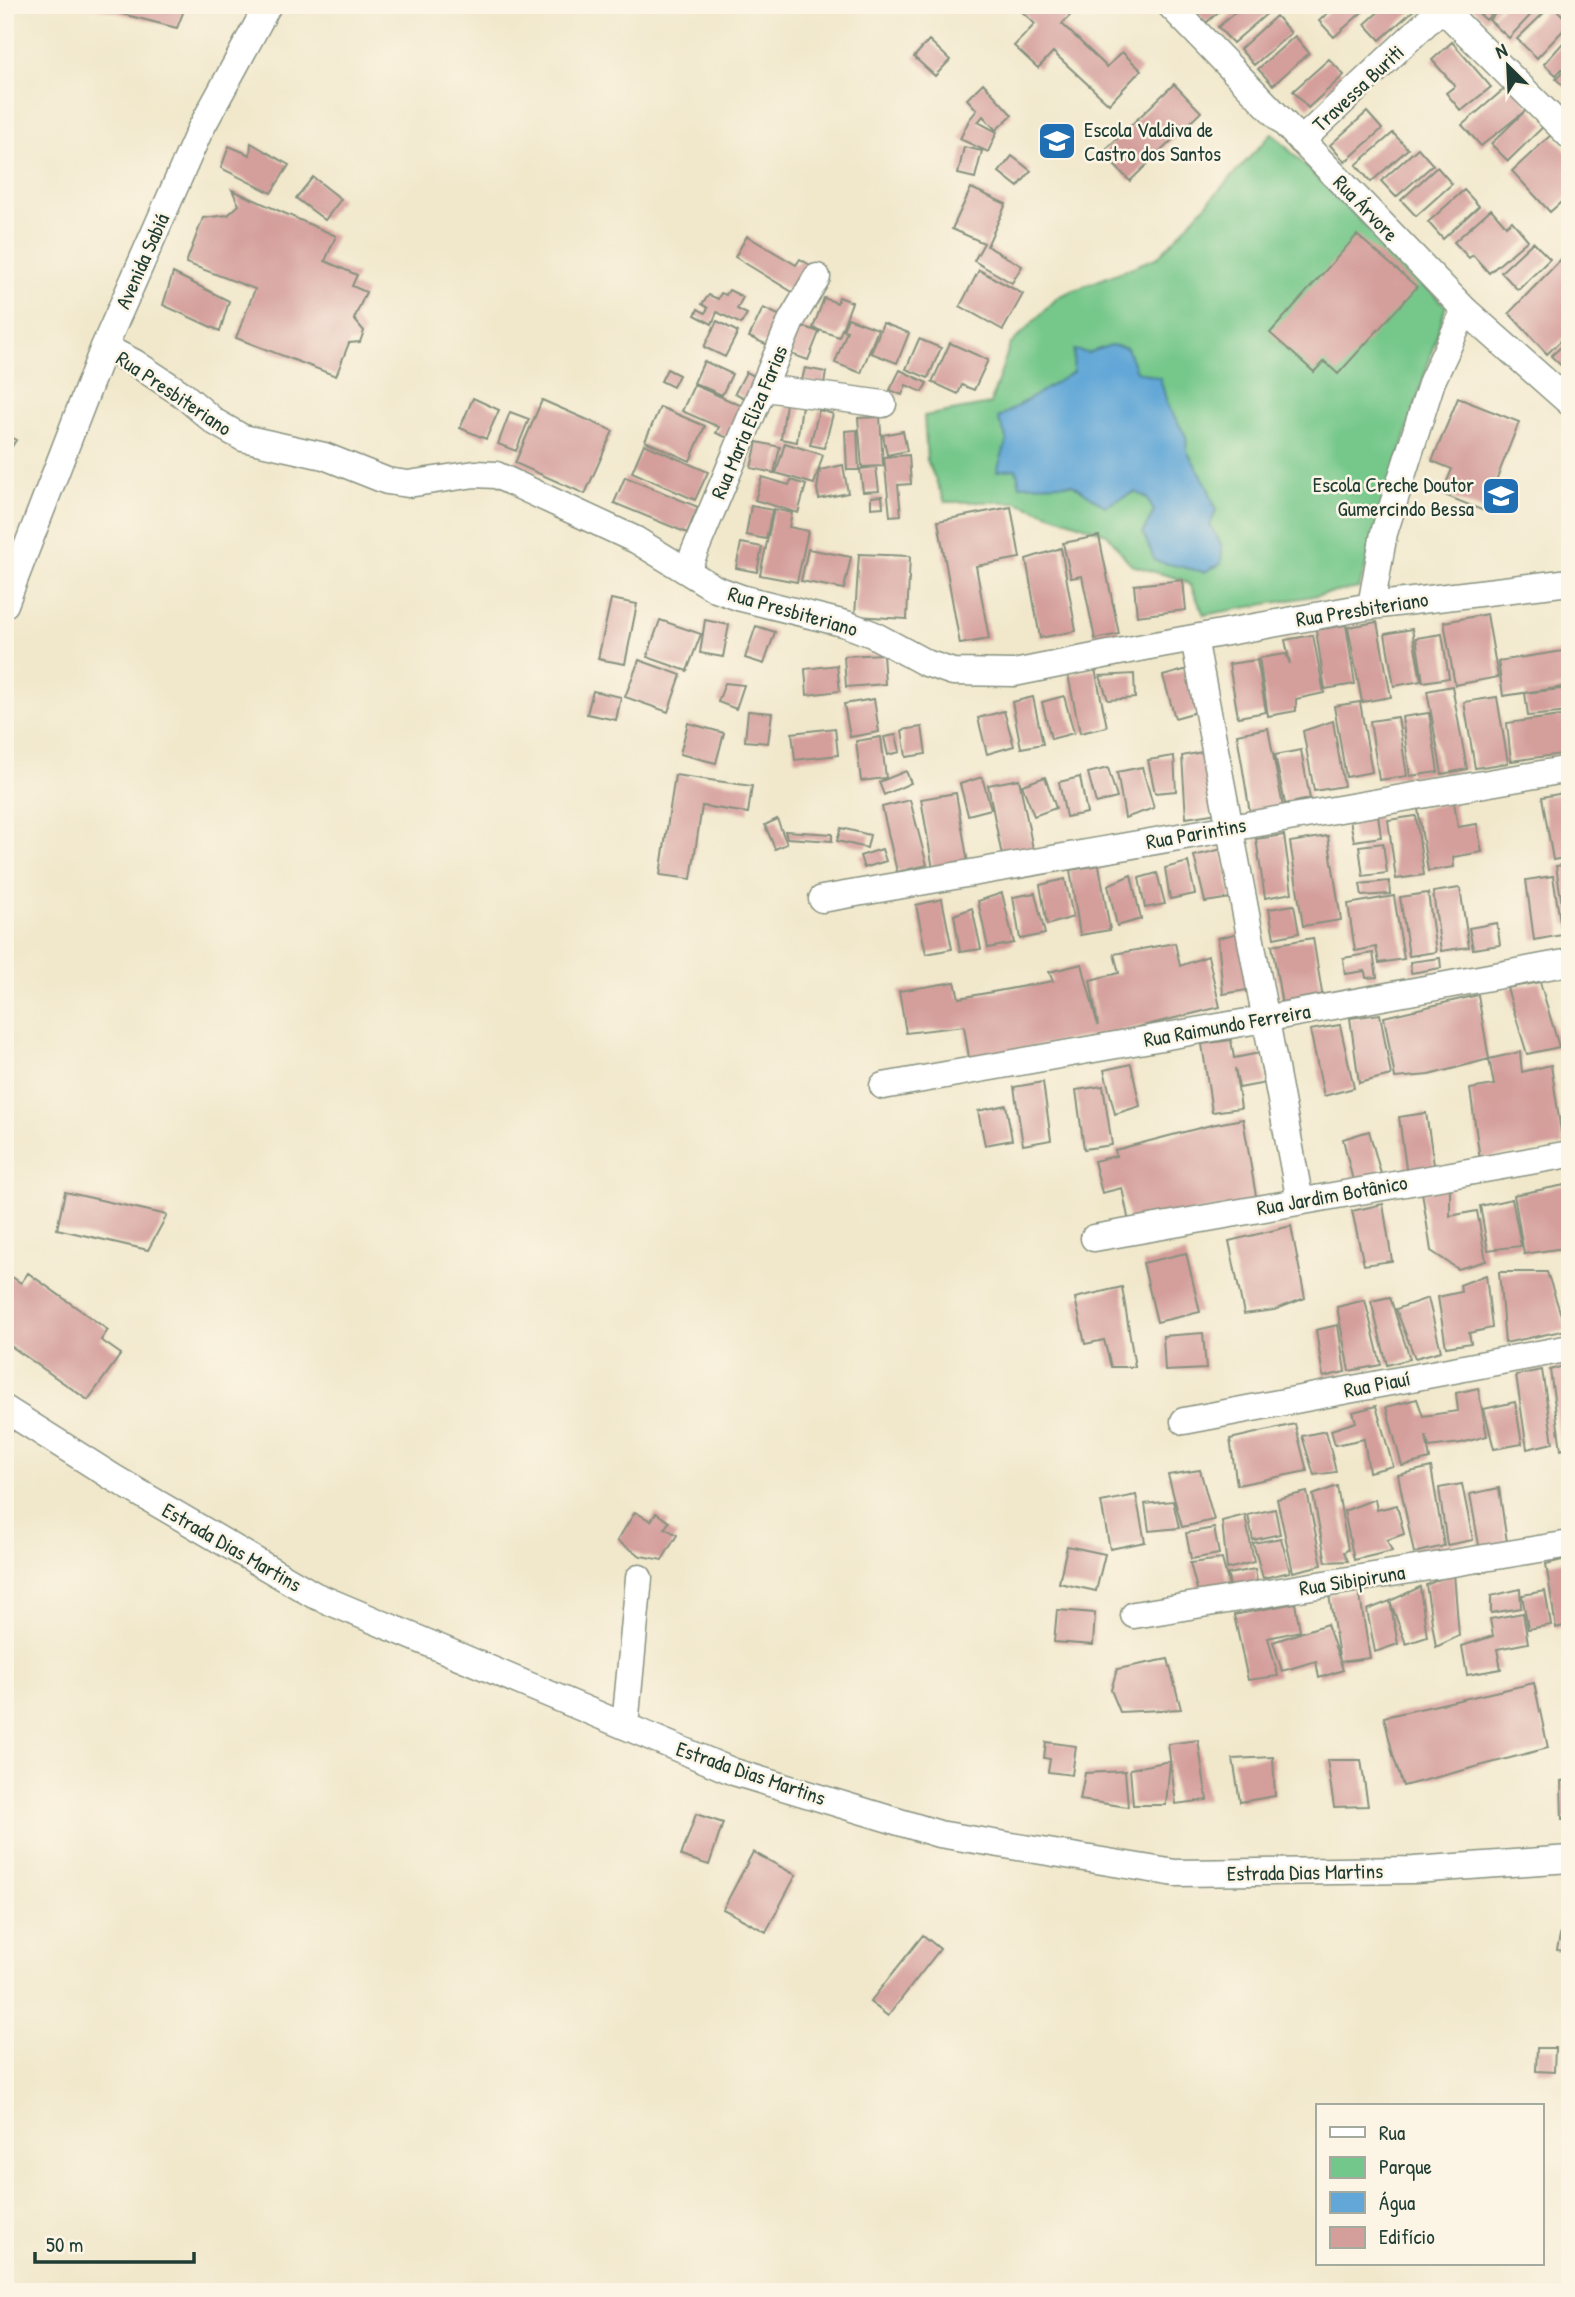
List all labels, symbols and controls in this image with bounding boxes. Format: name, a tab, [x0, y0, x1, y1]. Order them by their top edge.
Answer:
north arrow	[1474, 32, 1544, 102]
text: N	[1491, 37, 1511, 64]
street label: Travessa Buriti	[1306, 38, 1410, 138]
place label: Escola Valdiva de Castro dos Santos	[1084, 115, 1221, 168]
school or university icon: Escola Valdiva de Castro dos Santos	[1036, 120, 1078, 162]
street label: Rua Árvore	[1327, 168, 1405, 248]
street label: Avenida Sabiá	[108, 209, 176, 313]
street label: Rua Maria Eliza Farias	[704, 341, 794, 503]
street label: Rua Presbiteriano	[111, 344, 237, 442]
place label: Escola Creche Doutor Gumercindo Bessa	[1313, 470, 1474, 523]
school or university icon: Escola Creche Doutor Gumercindo Bessa	[1480, 475, 1522, 517]
street label: Rua Presbiteriano	[725, 579, 861, 643]
street label: Rua Presbiteriano	[1294, 584, 1430, 634]
street label: Rua Parintins	[1144, 810, 1248, 856]
street label: Rua Raimundo Ferreira	[1141, 996, 1313, 1054]
street label: Rua Jardim Botânico	[1254, 1167, 1410, 1223]
street label: Rua Piauí	[1341, 1363, 1413, 1405]
street label: Estrada Dias Martins	[157, 1495, 307, 1599]
street label: Rua Sibipiruna	[1297, 1557, 1407, 1603]
street label: Estrada Dias Martins	[672, 1734, 830, 1812]
street label: Estrada Dias Martins	[1227, 1856, 1383, 1888]
legend	[1316, 2104, 1544, 2266]
text: Rua	[1379, 2118, 1405, 2147]
text: Parque	[1379, 2152, 1432, 2181]
text: Água	[1379, 2188, 1415, 2217]
scale bar	[35, 2220, 194, 2264]
text: Edifício	[1379, 2222, 1435, 2251]
text: 50 m	[46, 2230, 83, 2259]

